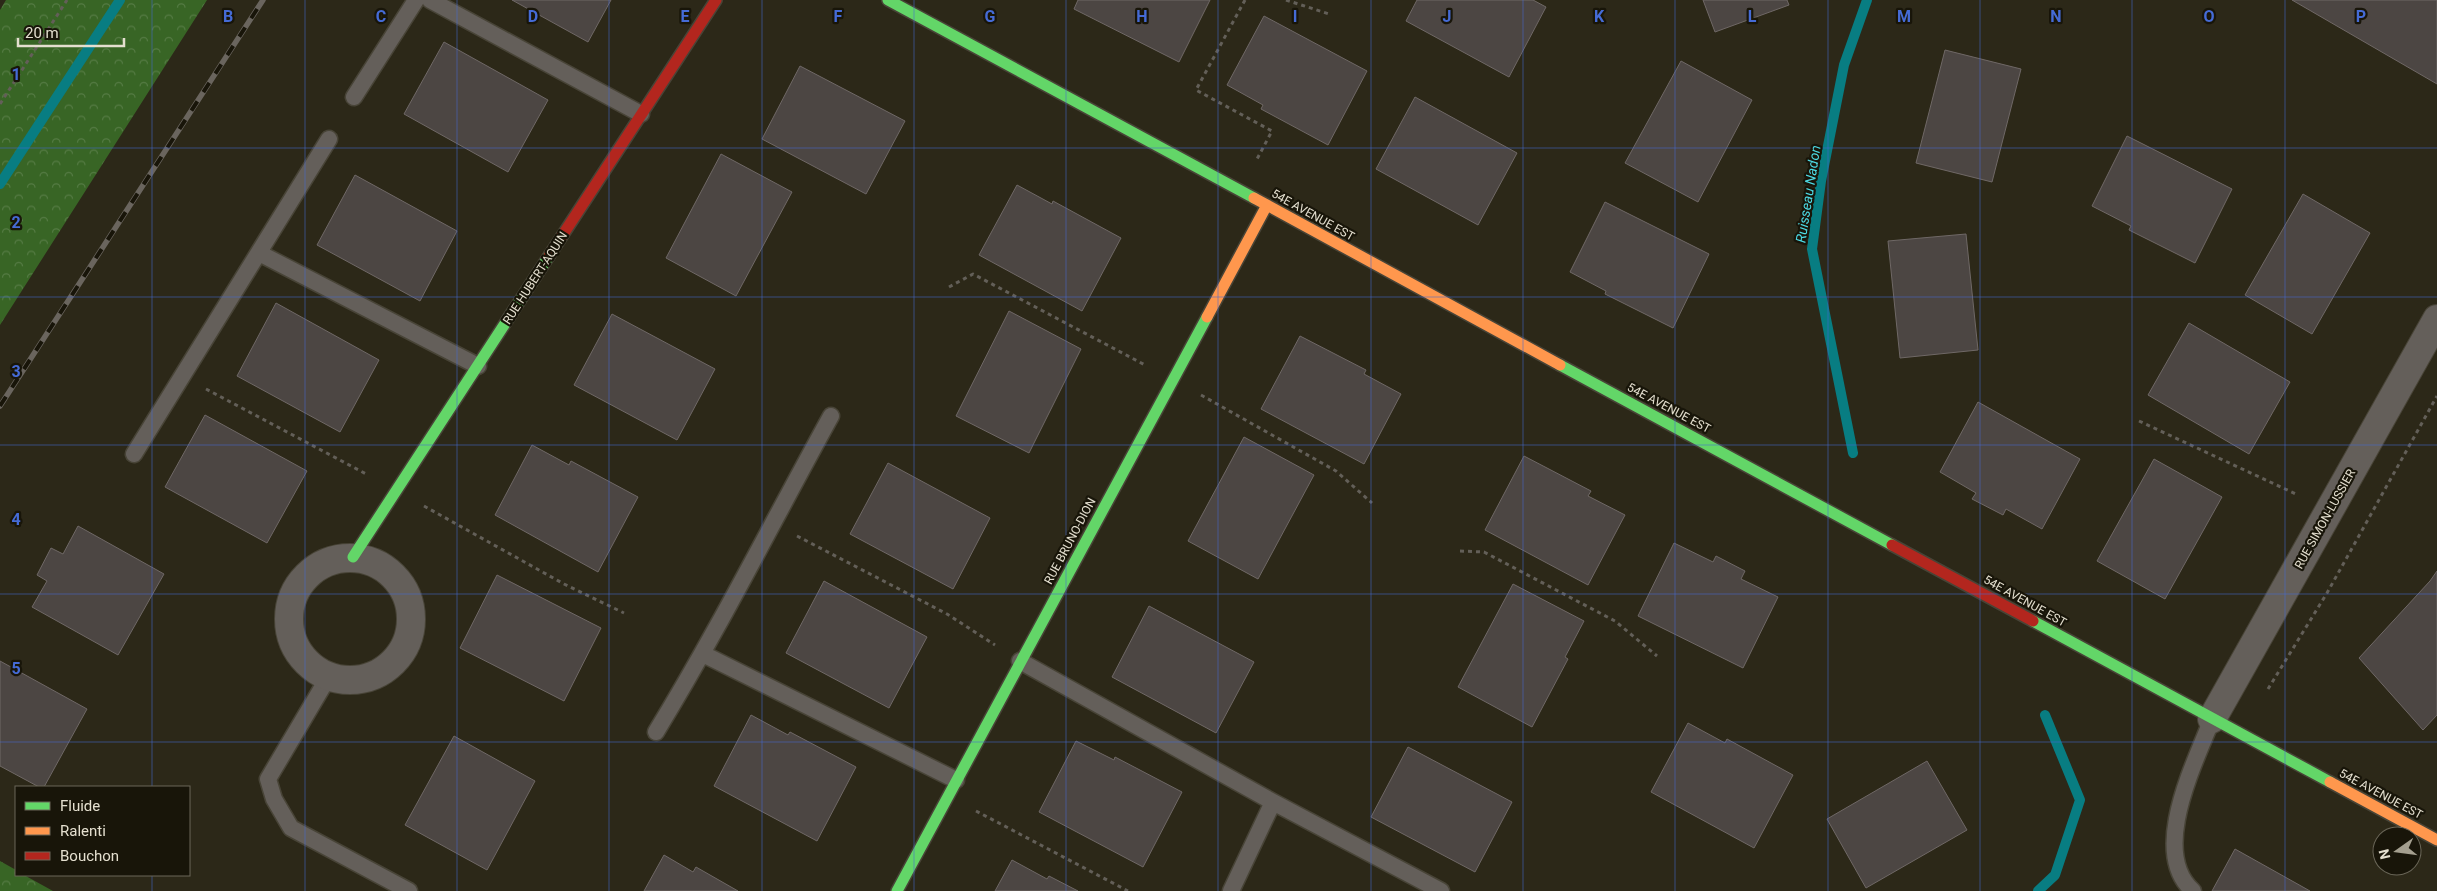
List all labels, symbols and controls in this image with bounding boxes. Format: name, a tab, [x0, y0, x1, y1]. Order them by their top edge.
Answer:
text: B	[223, 7, 233, 26]
text: C	[376, 7, 386, 26]
text: D	[528, 7, 538, 26]
text: E	[681, 7, 690, 26]
text: F	[834, 7, 843, 26]
text: G	[985, 7, 996, 26]
text: H	[1136, 7, 1148, 26]
text: I	[1293, 7, 1297, 26]
text: J	[1443, 7, 1451, 26]
text: K	[1594, 7, 1605, 26]
text: L	[1748, 7, 1757, 26]
text: M	[1897, 7, 1911, 26]
text: N	[2050, 7, 2062, 26]
text: O	[2203, 7, 2215, 26]
text: P	[2356, 7, 2366, 26]
scale bar	[18, 15, 124, 47]
text: 20 m	[25, 24, 59, 42]
text: 1	[11, 65, 21, 84]
water label: Ruisseau Nadon	[1792, 144, 1824, 244]
street label: 54E AVENUE EST	[1269, 187, 1357, 243]
text: 2	[11, 213, 21, 232]
street label: RUE HUBERT-AQUIN	[500, 229, 570, 327]
text: 3	[11, 362, 21, 381]
street label: 54E AVENUE EST	[1625, 380, 1713, 436]
street label: RUE SIMON-LUSSIER	[2292, 466, 2358, 571]
street label: RUE BRUNO-DION	[1041, 495, 1099, 587]
text: 4	[11, 510, 21, 529]
street label: 54E AVENUE EST	[1981, 573, 2069, 629]
text: 5	[11, 659, 21, 678]
street label: 54E AVENUE EST	[2337, 766, 2425, 822]
legend	[15, 786, 190, 876]
text: Fluide	[60, 797, 100, 815]
text: Ralenti	[60, 822, 106, 840]
north arrow	[2372, 826, 2422, 876]
text: Bouchon	[60, 847, 119, 865]
text: N	[2375, 847, 2393, 861]

